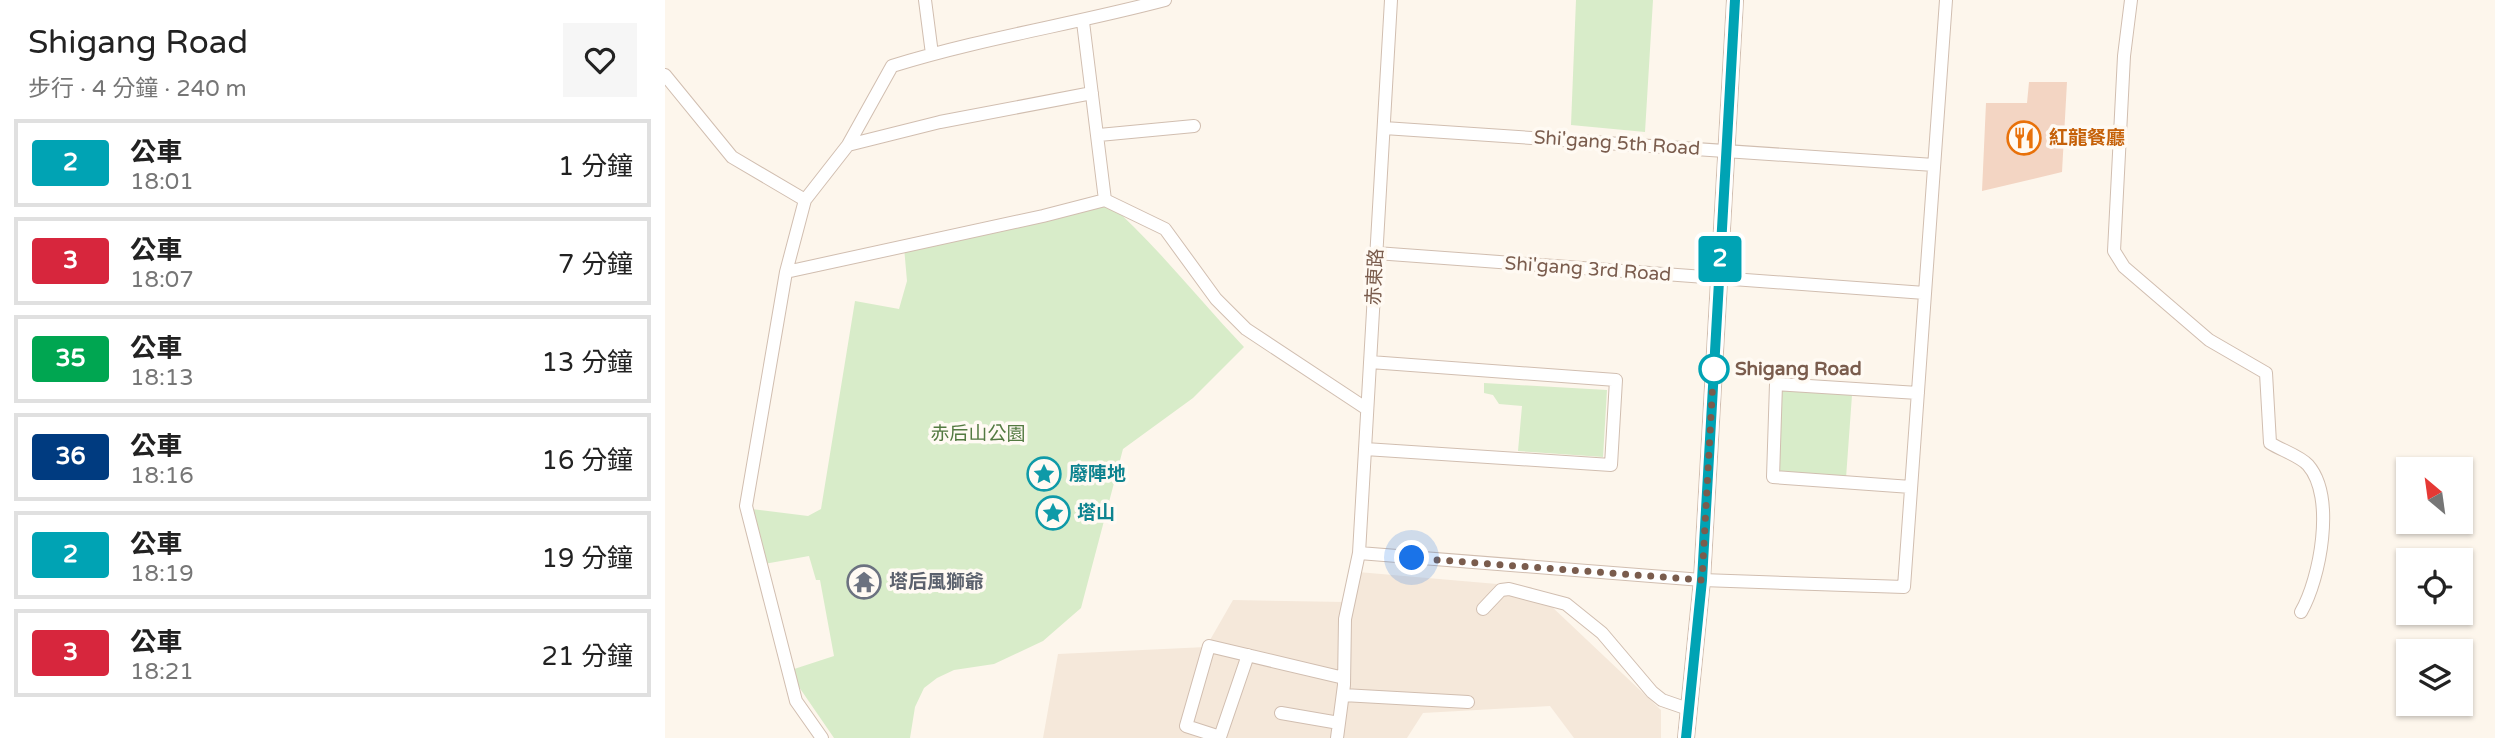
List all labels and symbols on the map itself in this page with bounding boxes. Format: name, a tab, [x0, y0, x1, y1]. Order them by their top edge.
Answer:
restaurant icon: 紅龍餐廳	[2005, 119, 2043, 157]
street label: Shi'gang 5th Road	[1533, 126, 1701, 160]
place label: 紅龍餐廳	[2049, 127, 2125, 149]
line badge: 2	[1697, 236, 1743, 282]
street label: 赤東路	[1363, 248, 1387, 306]
street label: Shi'gang 3rd Road	[1504, 252, 1672, 286]
marker: Shigang Road	[1699, 354, 1729, 384]
place label: Shigang Road	[1735, 358, 1862, 381]
park label: 赤后山公園	[930, 423, 1026, 445]
place icon: 廢陣地	[1025, 455, 1063, 493]
north arrow	[2396, 457, 2473, 534]
place label: 廢陣地	[1069, 463, 1126, 485]
place icon: 塔山	[1034, 494, 1072, 532]
place label: 塔山	[1077, 502, 1115, 524]
your location	[1394, 540, 1429, 575]
temple icon: 塔后風獅爺	[845, 563, 883, 601]
place label: 塔后風獅爺	[889, 571, 984, 593]

